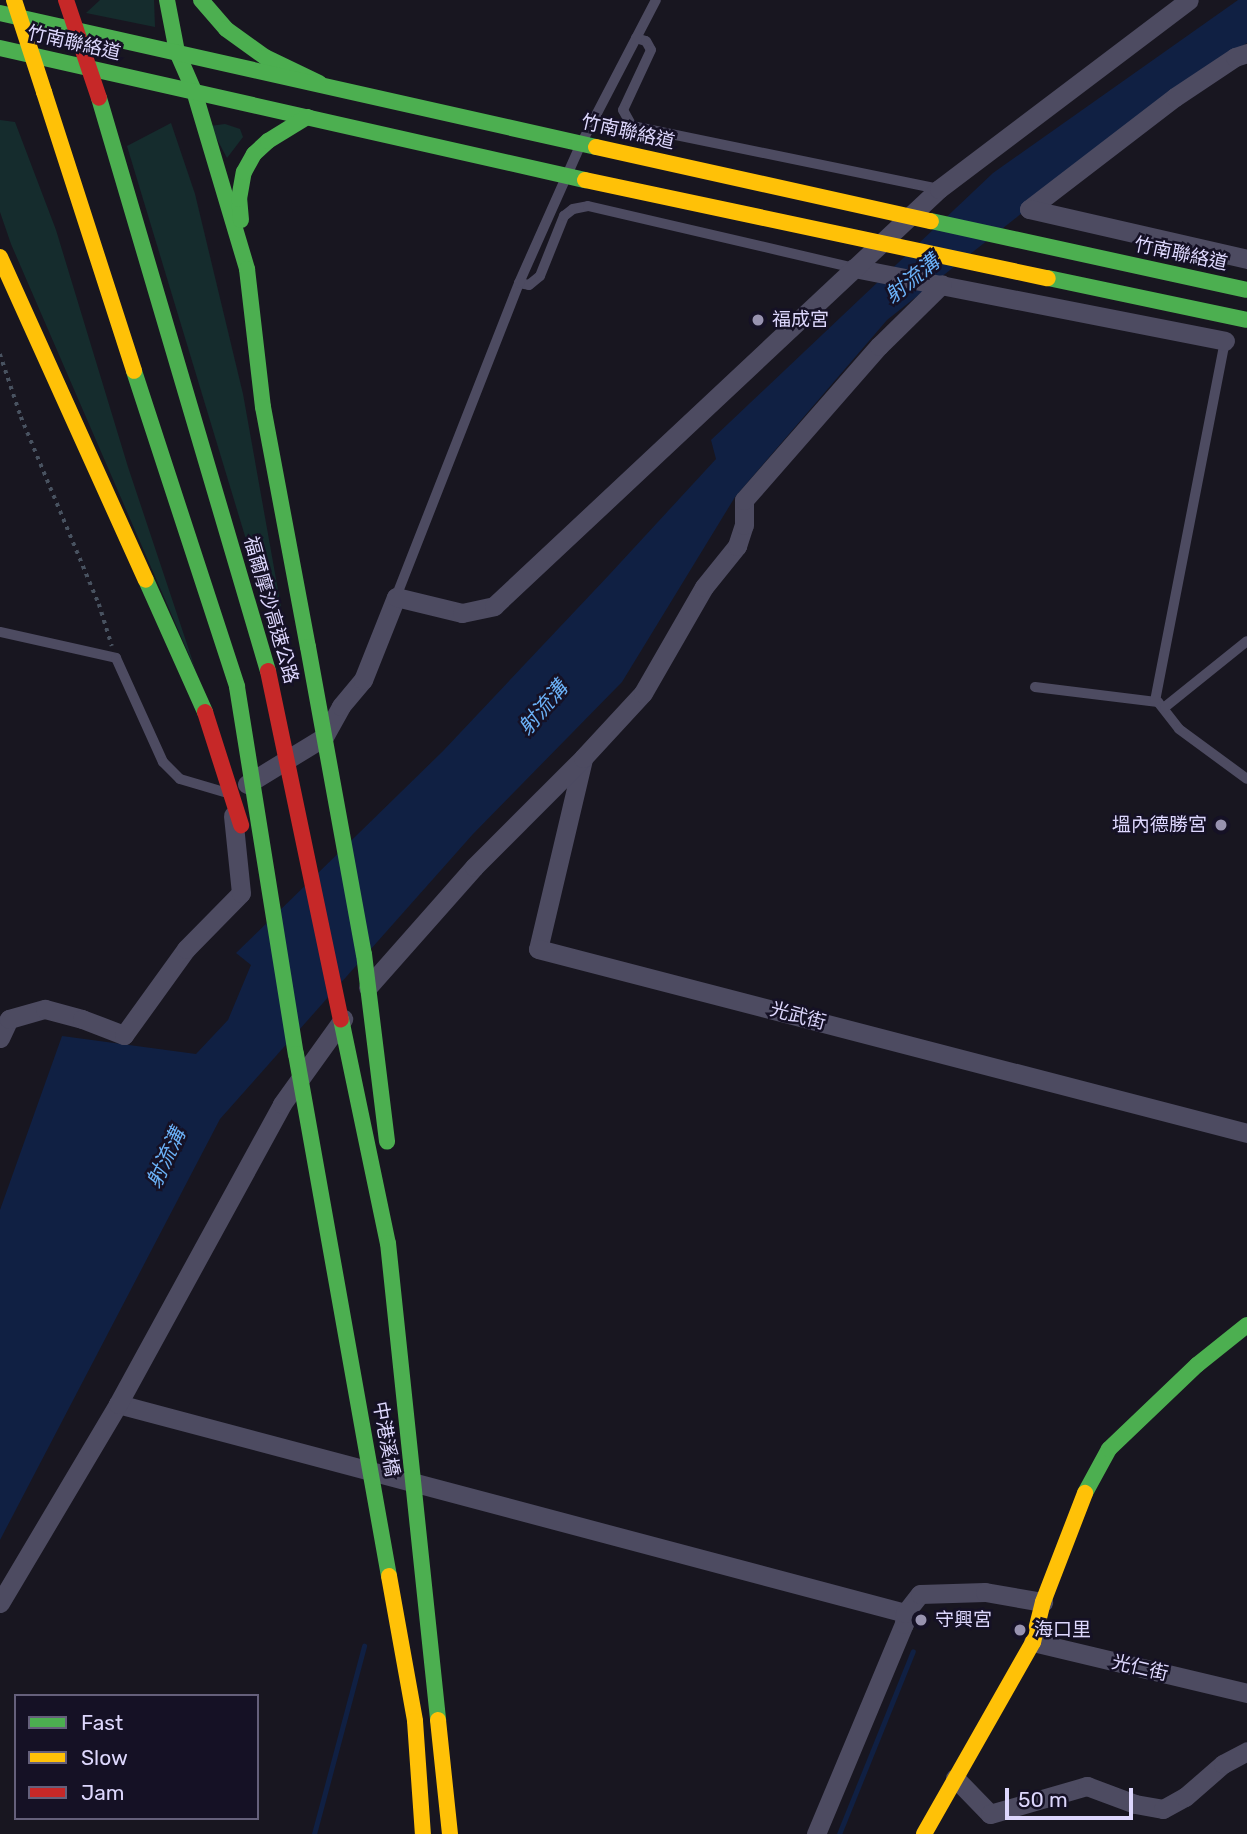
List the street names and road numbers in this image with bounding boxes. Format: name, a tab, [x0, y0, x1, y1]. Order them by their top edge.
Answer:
street label: 竹南聯絡道	[25, 21, 123, 65]
street label: 竹南聯絡道	[579, 110, 677, 154]
street label: 竹南聯絡道	[1132, 233, 1230, 275]
street label: 福爾摩沙高速公路	[239, 534, 303, 686]
street label: 光武街	[768, 998, 828, 1034]
street label: 中港溪橋	[368, 1400, 404, 1478]
street label: 光仁街	[1110, 1650, 1170, 1686]

